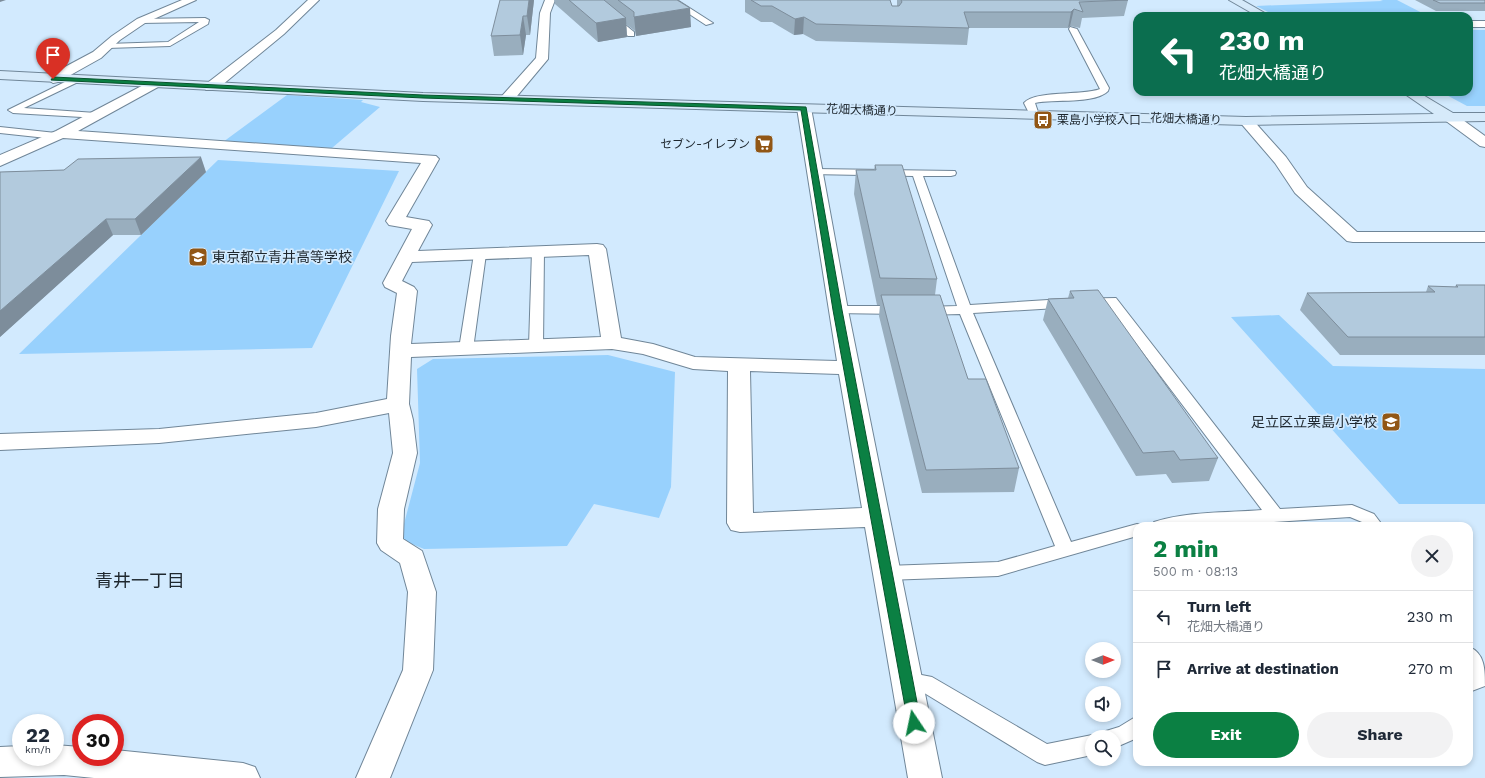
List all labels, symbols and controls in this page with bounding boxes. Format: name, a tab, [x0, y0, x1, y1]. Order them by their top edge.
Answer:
text: 230 m	[1219, 24, 1305, 57]
icon: left	[1153, 28, 1205, 80]
pin	[36, 38, 70, 79]
icon: arrive	[42, 44, 64, 66]
text: 花畑大橋通り	[1219, 62, 1327, 83]
street label: 花畑大橋通り	[826, 102, 898, 118]
bus stop icon: 栗島小学校入口	[1032, 109, 1054, 131]
street label: 花畑大橋通り	[1150, 111, 1222, 127]
place label: 栗島小学校入口	[1057, 113, 1141, 127]
supermarket icon: セブン-イレブン	[753, 133, 775, 155]
place label: セブン-イレブン	[660, 137, 750, 151]
school or university icon: 東京都立青井高等学校	[187, 246, 209, 268]
place label: 東京都立青井高等学校	[212, 249, 352, 265]
school or university icon: 足立区立栗島小学校	[1380, 411, 1402, 433]
place label: 足立区立栗島小学校	[1251, 414, 1377, 430]
text: 2 min	[1153, 535, 1219, 563]
button: close	[1411, 535, 1453, 577]
text: 500 m · 08:13	[1153, 564, 1238, 579]
district label: 青井一丁目	[95, 570, 185, 591]
text: Turn left	[1187, 598, 1251, 616]
icon: left	[1153, 606, 1175, 628]
text: 230 m	[1407, 608, 1453, 626]
text: 花畑大橋通り	[1187, 619, 1265, 634]
north arrow	[1085, 642, 1121, 678]
map controls	[1085, 642, 1121, 766]
icon: arrive	[1153, 658, 1175, 680]
text: Arrive at destination	[1187, 660, 1339, 678]
text: 270 m	[1408, 660, 1453, 678]
button: sound	[1085, 686, 1121, 722]
position arrow	[893, 702, 935, 744]
button: Exit	[1153, 712, 1299, 758]
button: Share	[1307, 712, 1453, 758]
speed limit sign: 30	[72, 714, 124, 766]
text: 22	[26, 723, 50, 747]
button: search	[1085, 730, 1121, 766]
text: km/h	[25, 744, 51, 755]

